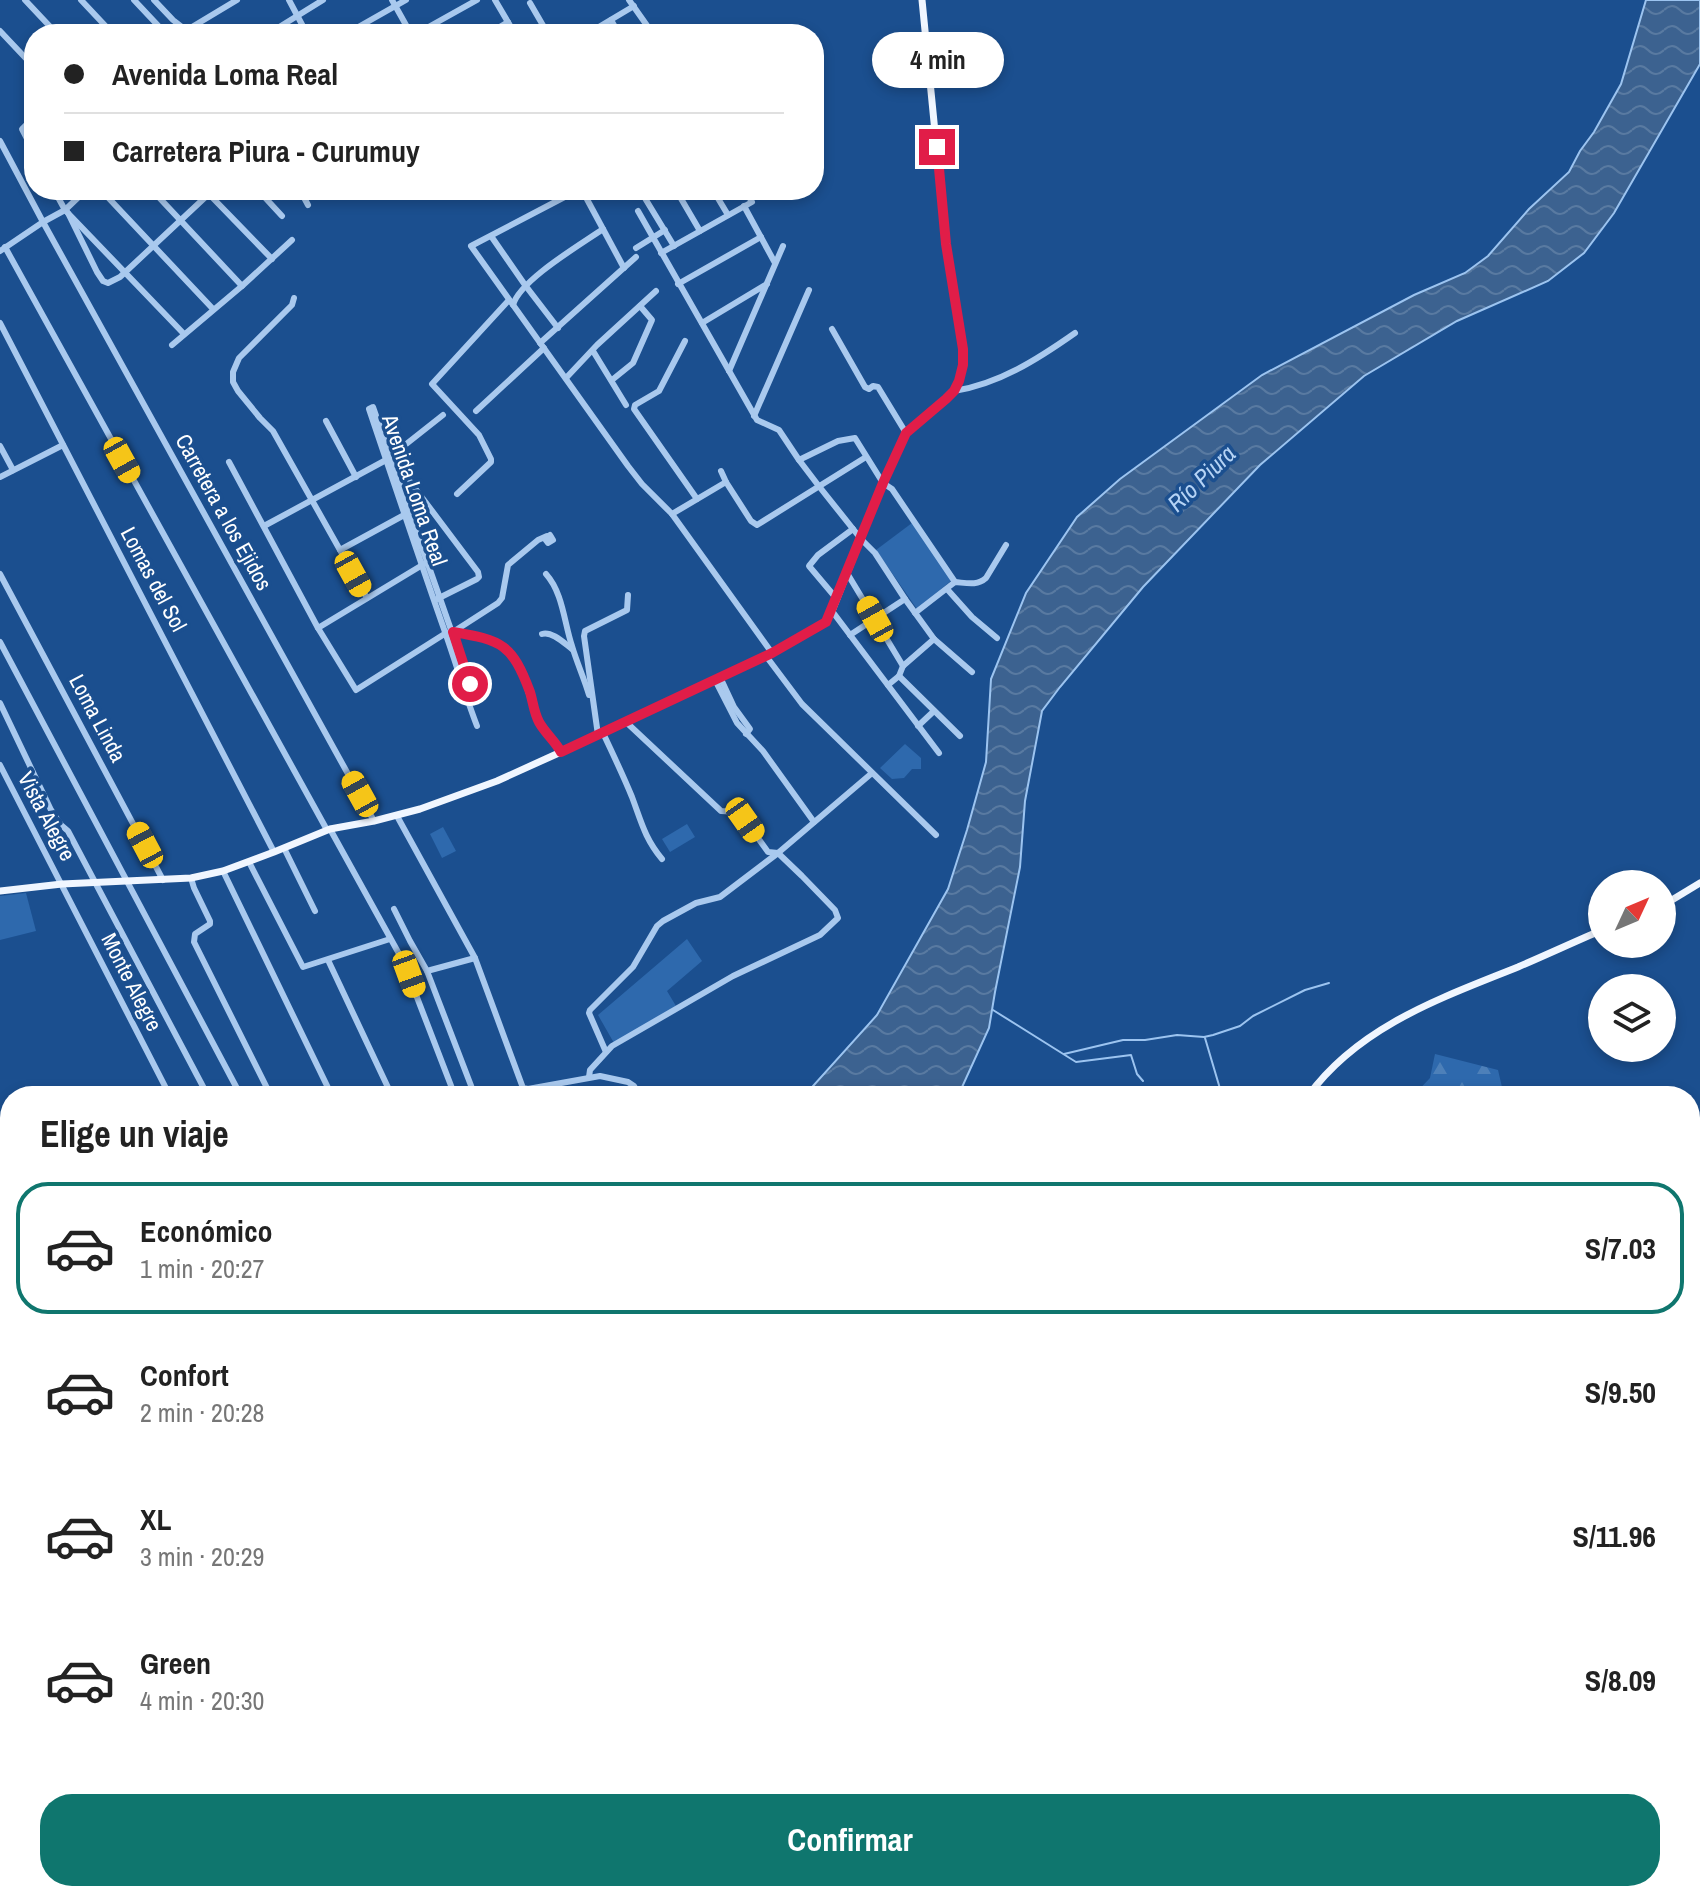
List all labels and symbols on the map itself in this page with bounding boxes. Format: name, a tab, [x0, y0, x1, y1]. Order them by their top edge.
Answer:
callout: 4 min	[871, 31, 1003, 87]
route end	[919, 129, 955, 165]
street label: Avenida Loma Real	[375, 409, 455, 570]
street label: Carretera a los Ejidos	[169, 428, 279, 596]
car	[100, 433, 144, 487]
water label: Río Piura	[1160, 438, 1242, 518]
street label: Lomas del Sol	[114, 521, 194, 637]
car	[331, 547, 375, 601]
car	[853, 592, 897, 646]
route start	[452, 666, 488, 702]
street label: Loma Linda	[62, 669, 134, 767]
street label: Vista Alegre	[11, 766, 83, 866]
car	[338, 767, 382, 821]
car	[721, 793, 769, 847]
car	[123, 818, 167, 872]
north arrow	[1588, 870, 1676, 958]
street label: Monte Alegre	[95, 928, 169, 1036]
car	[390, 947, 428, 1001]

